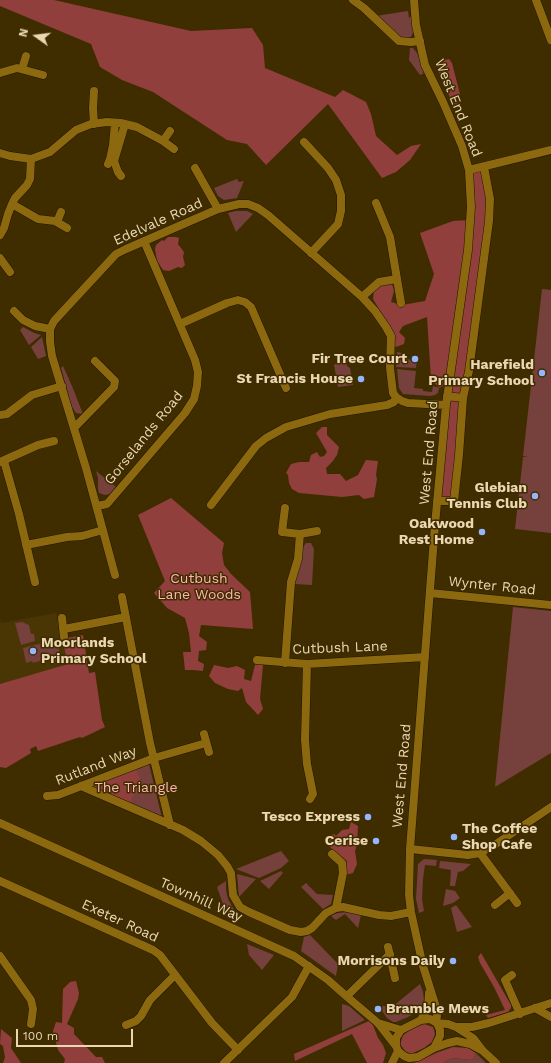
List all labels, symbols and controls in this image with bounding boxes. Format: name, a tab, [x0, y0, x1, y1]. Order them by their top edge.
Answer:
north arrow	[16, 16, 56, 56]
text: N	[17, 27, 31, 39]
street label: West End Road	[431, 56, 485, 160]
street label: Edelvale Road	[111, 195, 205, 249]
place label: Fir Tree Court	[311, 351, 407, 367]
marker: Fir Tree Court	[410, 354, 420, 364]
place label: Harefield Primary School	[428, 357, 534, 390]
marker: Harefield Primary School	[537, 368, 547, 378]
place label: St Francis House	[236, 371, 353, 387]
marker: St Francis House	[356, 374, 366, 384]
street label: Gorselands Road	[101, 388, 187, 488]
street label: West End Road	[416, 400, 442, 506]
place label: Glebian Tennis Club	[447, 480, 527, 512]
marker: Glebian Tennis Club	[530, 491, 540, 501]
place label: Oakwood Rest Home	[399, 516, 474, 548]
marker: Oakwood Rest Home	[477, 527, 487, 537]
park label: Cutbush Lane Woods	[157, 571, 241, 604]
street label: Wynter Road	[447, 573, 537, 599]
place label: Moorlands Primary School	[41, 635, 147, 668]
street label: Cutbush Lane	[292, 638, 388, 658]
marker: Moorlands Primary School	[28, 646, 38, 656]
street label: West End Road	[389, 723, 415, 829]
street label: Rutland Way	[53, 743, 139, 789]
park label: The Triangle	[94, 780, 178, 796]
place label: Tesco Express	[261, 809, 360, 825]
marker: Tesco Express	[363, 812, 373, 822]
place label: The Coffee Shop Cafe	[462, 821, 537, 854]
marker: The Coffee Shop Cafe	[449, 832, 459, 842]
place label: Cerise	[325, 833, 368, 849]
marker: Cerise	[371, 836, 381, 846]
street label: Townhill Way	[157, 874, 245, 926]
street label: Exeter Road	[79, 896, 161, 946]
place label: Morrisons Daily	[337, 953, 445, 969]
marker: Morrisons Daily	[448, 956, 458, 966]
place label: Bramble Mews	[386, 1001, 489, 1017]
marker: Bramble Mews	[373, 1004, 383, 1014]
scale bar	[18, 1021, 135, 1047]
text: 100 m	[23, 1029, 58, 1043]

